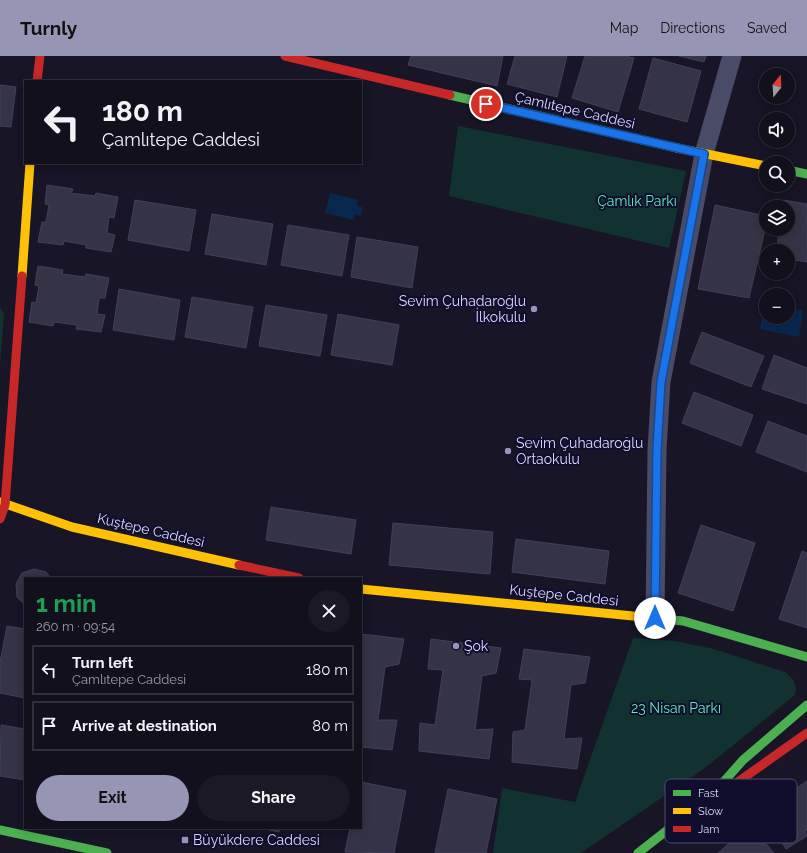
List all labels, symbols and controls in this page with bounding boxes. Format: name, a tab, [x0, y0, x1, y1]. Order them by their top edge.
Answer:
text: Turnly	[20, 17, 77, 39]
text: Map	[610, 20, 638, 36]
text: Directions	[660, 20, 725, 36]
text: Saved	[747, 20, 787, 36]
north arrow	[759, 68, 795, 104]
map controls	[759, 68, 795, 324]
pin	[469, 87, 503, 121]
street label: Çamlıtepe Caddesi	[513, 88, 637, 132]
icon: arrive	[475, 93, 497, 115]
text: 180 m	[102, 95, 183, 128]
icon: left	[36, 96, 88, 148]
button: sound	[759, 112, 795, 148]
text: Çamlıtepe Caddesi	[102, 129, 260, 150]
button: search	[759, 156, 795, 192]
park label: Çamlık Parkı	[597, 193, 677, 209]
button: layers	[759, 200, 795, 236]
button: +	[759, 244, 795, 280]
button: −	[759, 288, 795, 324]
place label: Sevim Çuhadaroğlu İlkokulu	[399, 293, 526, 325]
marker: Sevim Çuhadaroğlu İlkokulu	[529, 304, 539, 314]
place label: Sevim Çuhadaroğlu Ortaokulu	[516, 435, 643, 467]
marker: Sevim Çuhadaroğlu Ortaokulu	[503, 446, 513, 456]
street label: Kuştepe Caddesi	[96, 510, 206, 550]
street label: Kuştepe Caddesi	[509, 581, 619, 609]
text: 1 min	[36, 589, 97, 618]
button: close	[308, 590, 350, 632]
position arrow	[634, 597, 676, 639]
text: 260 m · 09:54	[36, 619, 115, 634]
place label: Şok	[464, 638, 489, 654]
marker: Şok	[451, 641, 461, 651]
text: Turn left	[72, 654, 133, 672]
icon: left	[38, 659, 60, 681]
text: 180 m	[306, 661, 348, 679]
text: Çamlıtepe Caddesi	[72, 672, 186, 687]
park label: 23 Nisan Parkı	[631, 700, 721, 716]
icon: arrive	[38, 715, 60, 737]
text: Arrive at destination	[72, 717, 217, 735]
text: 80 m	[312, 717, 348, 735]
button: Exit	[36, 775, 189, 821]
button: Share	[197, 775, 350, 821]
legend	[665, 779, 797, 843]
text: Fast	[698, 787, 719, 800]
text: Slow	[698, 805, 723, 818]
text: Jam	[698, 823, 719, 836]
place label: Büyükdere Caddesi	[193, 832, 320, 848]
marker: Büyükdere Caddesi	[180, 835, 190, 845]

